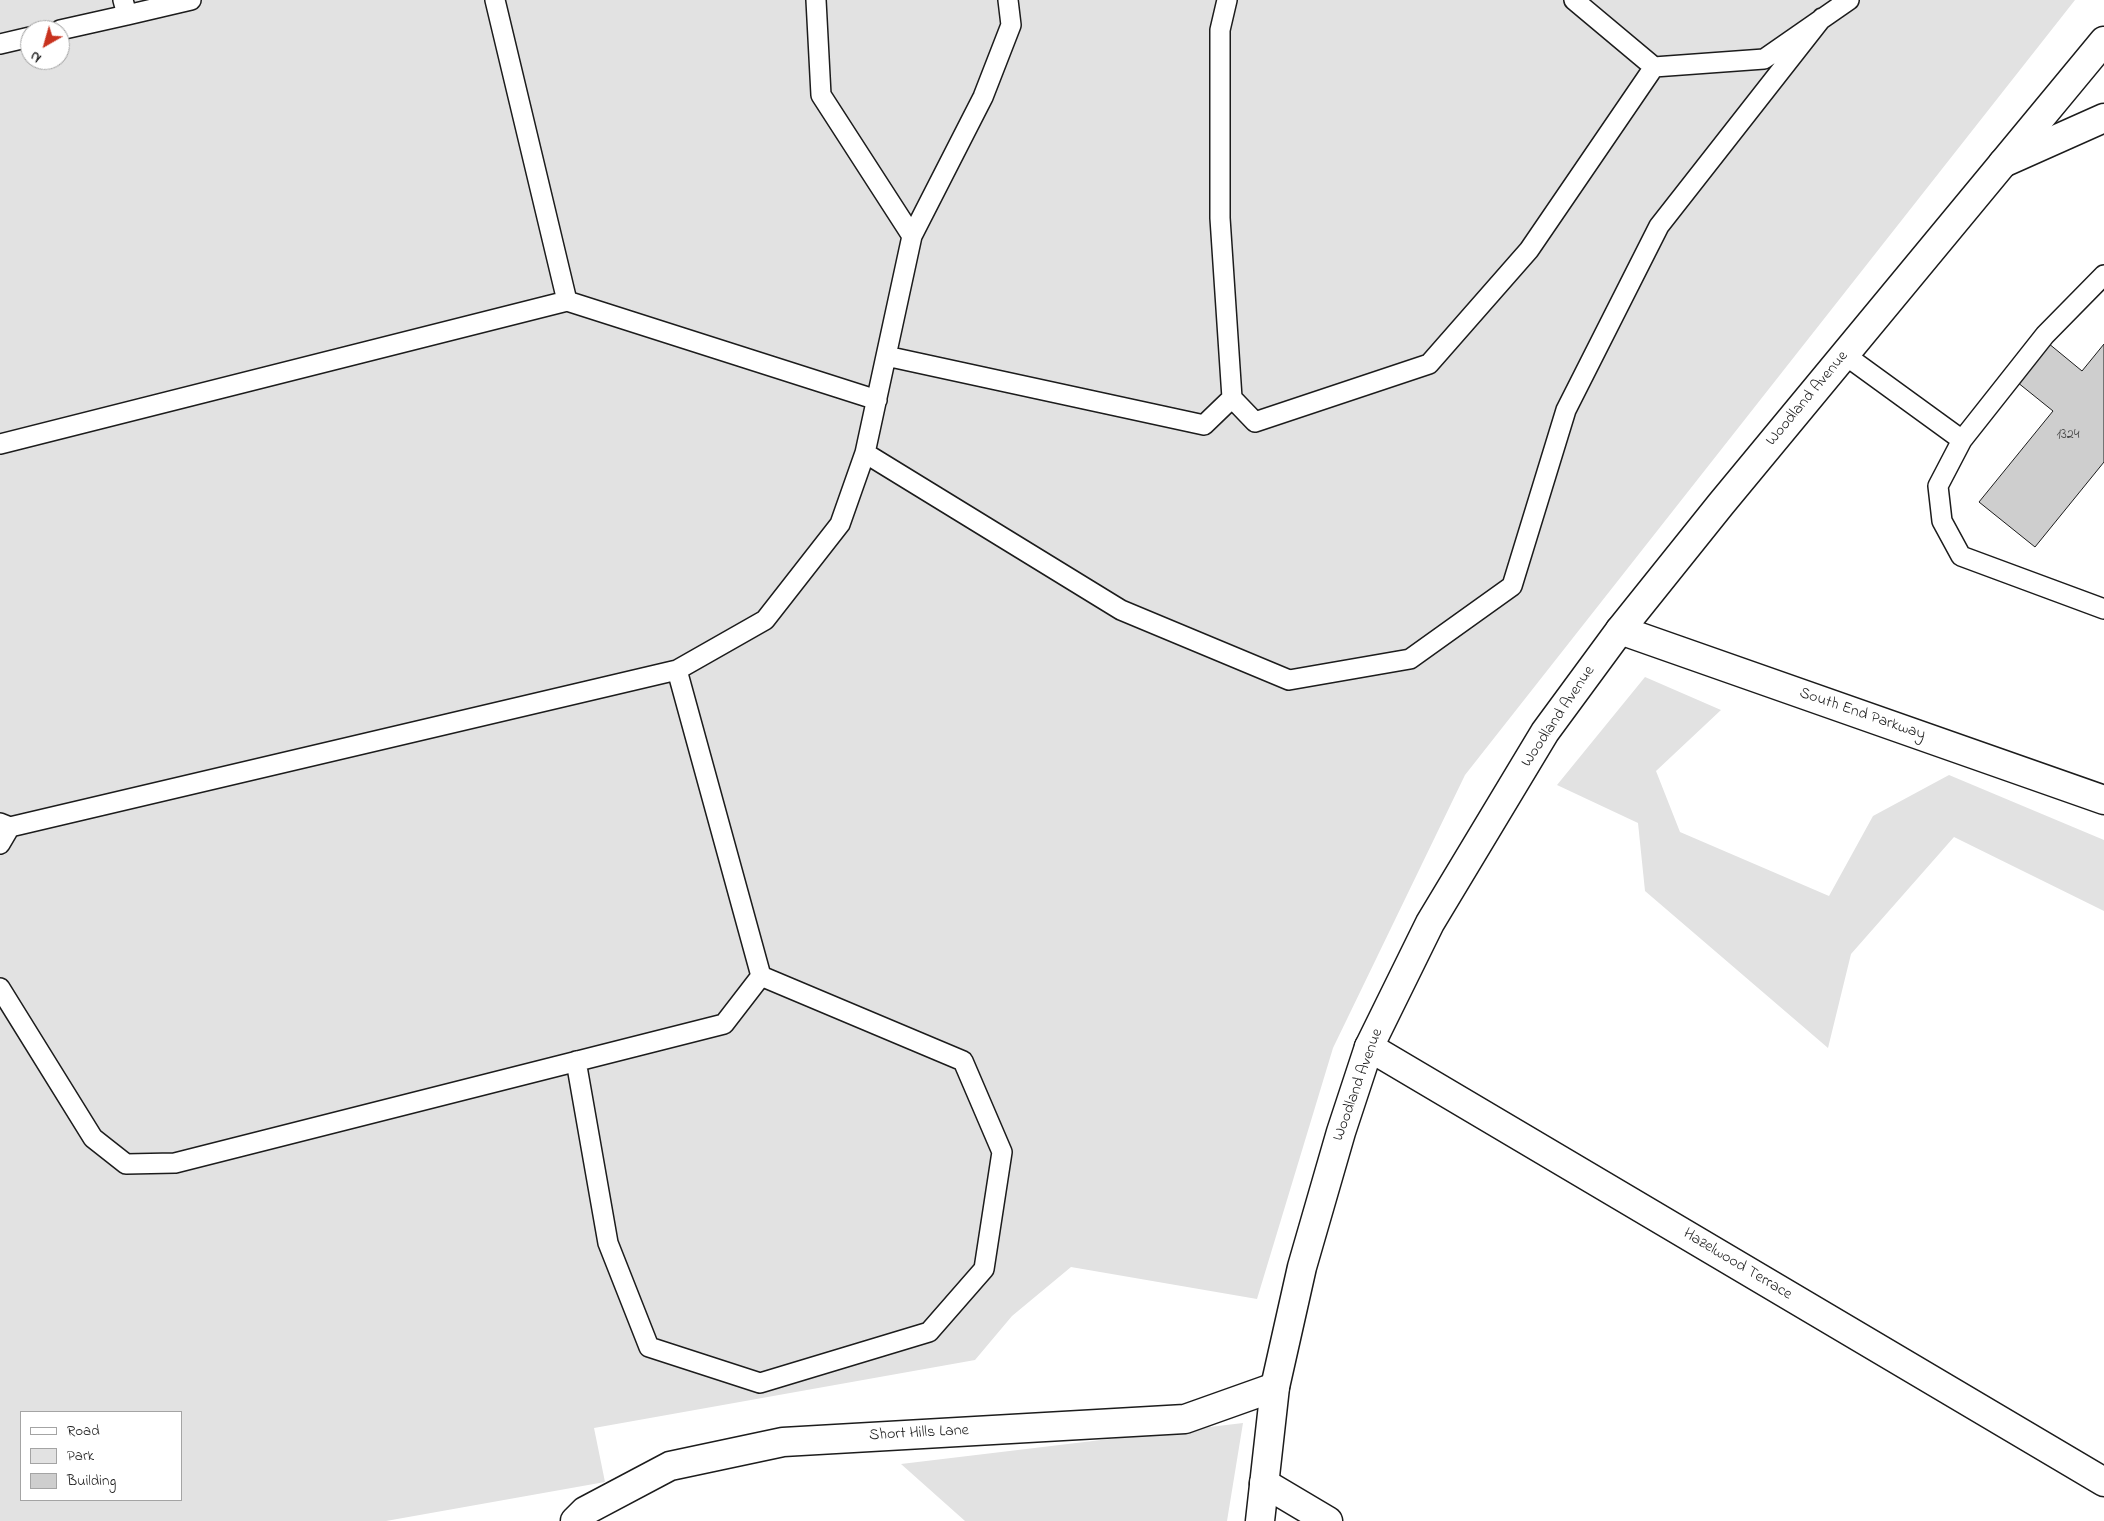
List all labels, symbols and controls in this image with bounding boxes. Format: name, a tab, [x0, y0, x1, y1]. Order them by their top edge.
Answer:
north arrow	[20, 20, 70, 70]
text: N	[26, 45, 46, 68]
street label: Woodland Avenue	[1763, 348, 1853, 450]
house number: 1324	[2057, 428, 2079, 444]
street label: Woodland Avenue	[1518, 663, 1600, 771]
street label: South End Parkway	[1796, 684, 1928, 746]
street label: Woodland Avenue	[1330, 1026, 1388, 1144]
street label: Hazelwood Terrace	[1679, 1225, 1795, 1305]
legend	[20, 1411, 182, 1501]
text: Road	[67, 1420, 100, 1442]
street label: Short Hills Lane	[869, 1422, 969, 1446]
text: Park	[67, 1445, 94, 1467]
text: Building	[67, 1470, 116, 1492]

